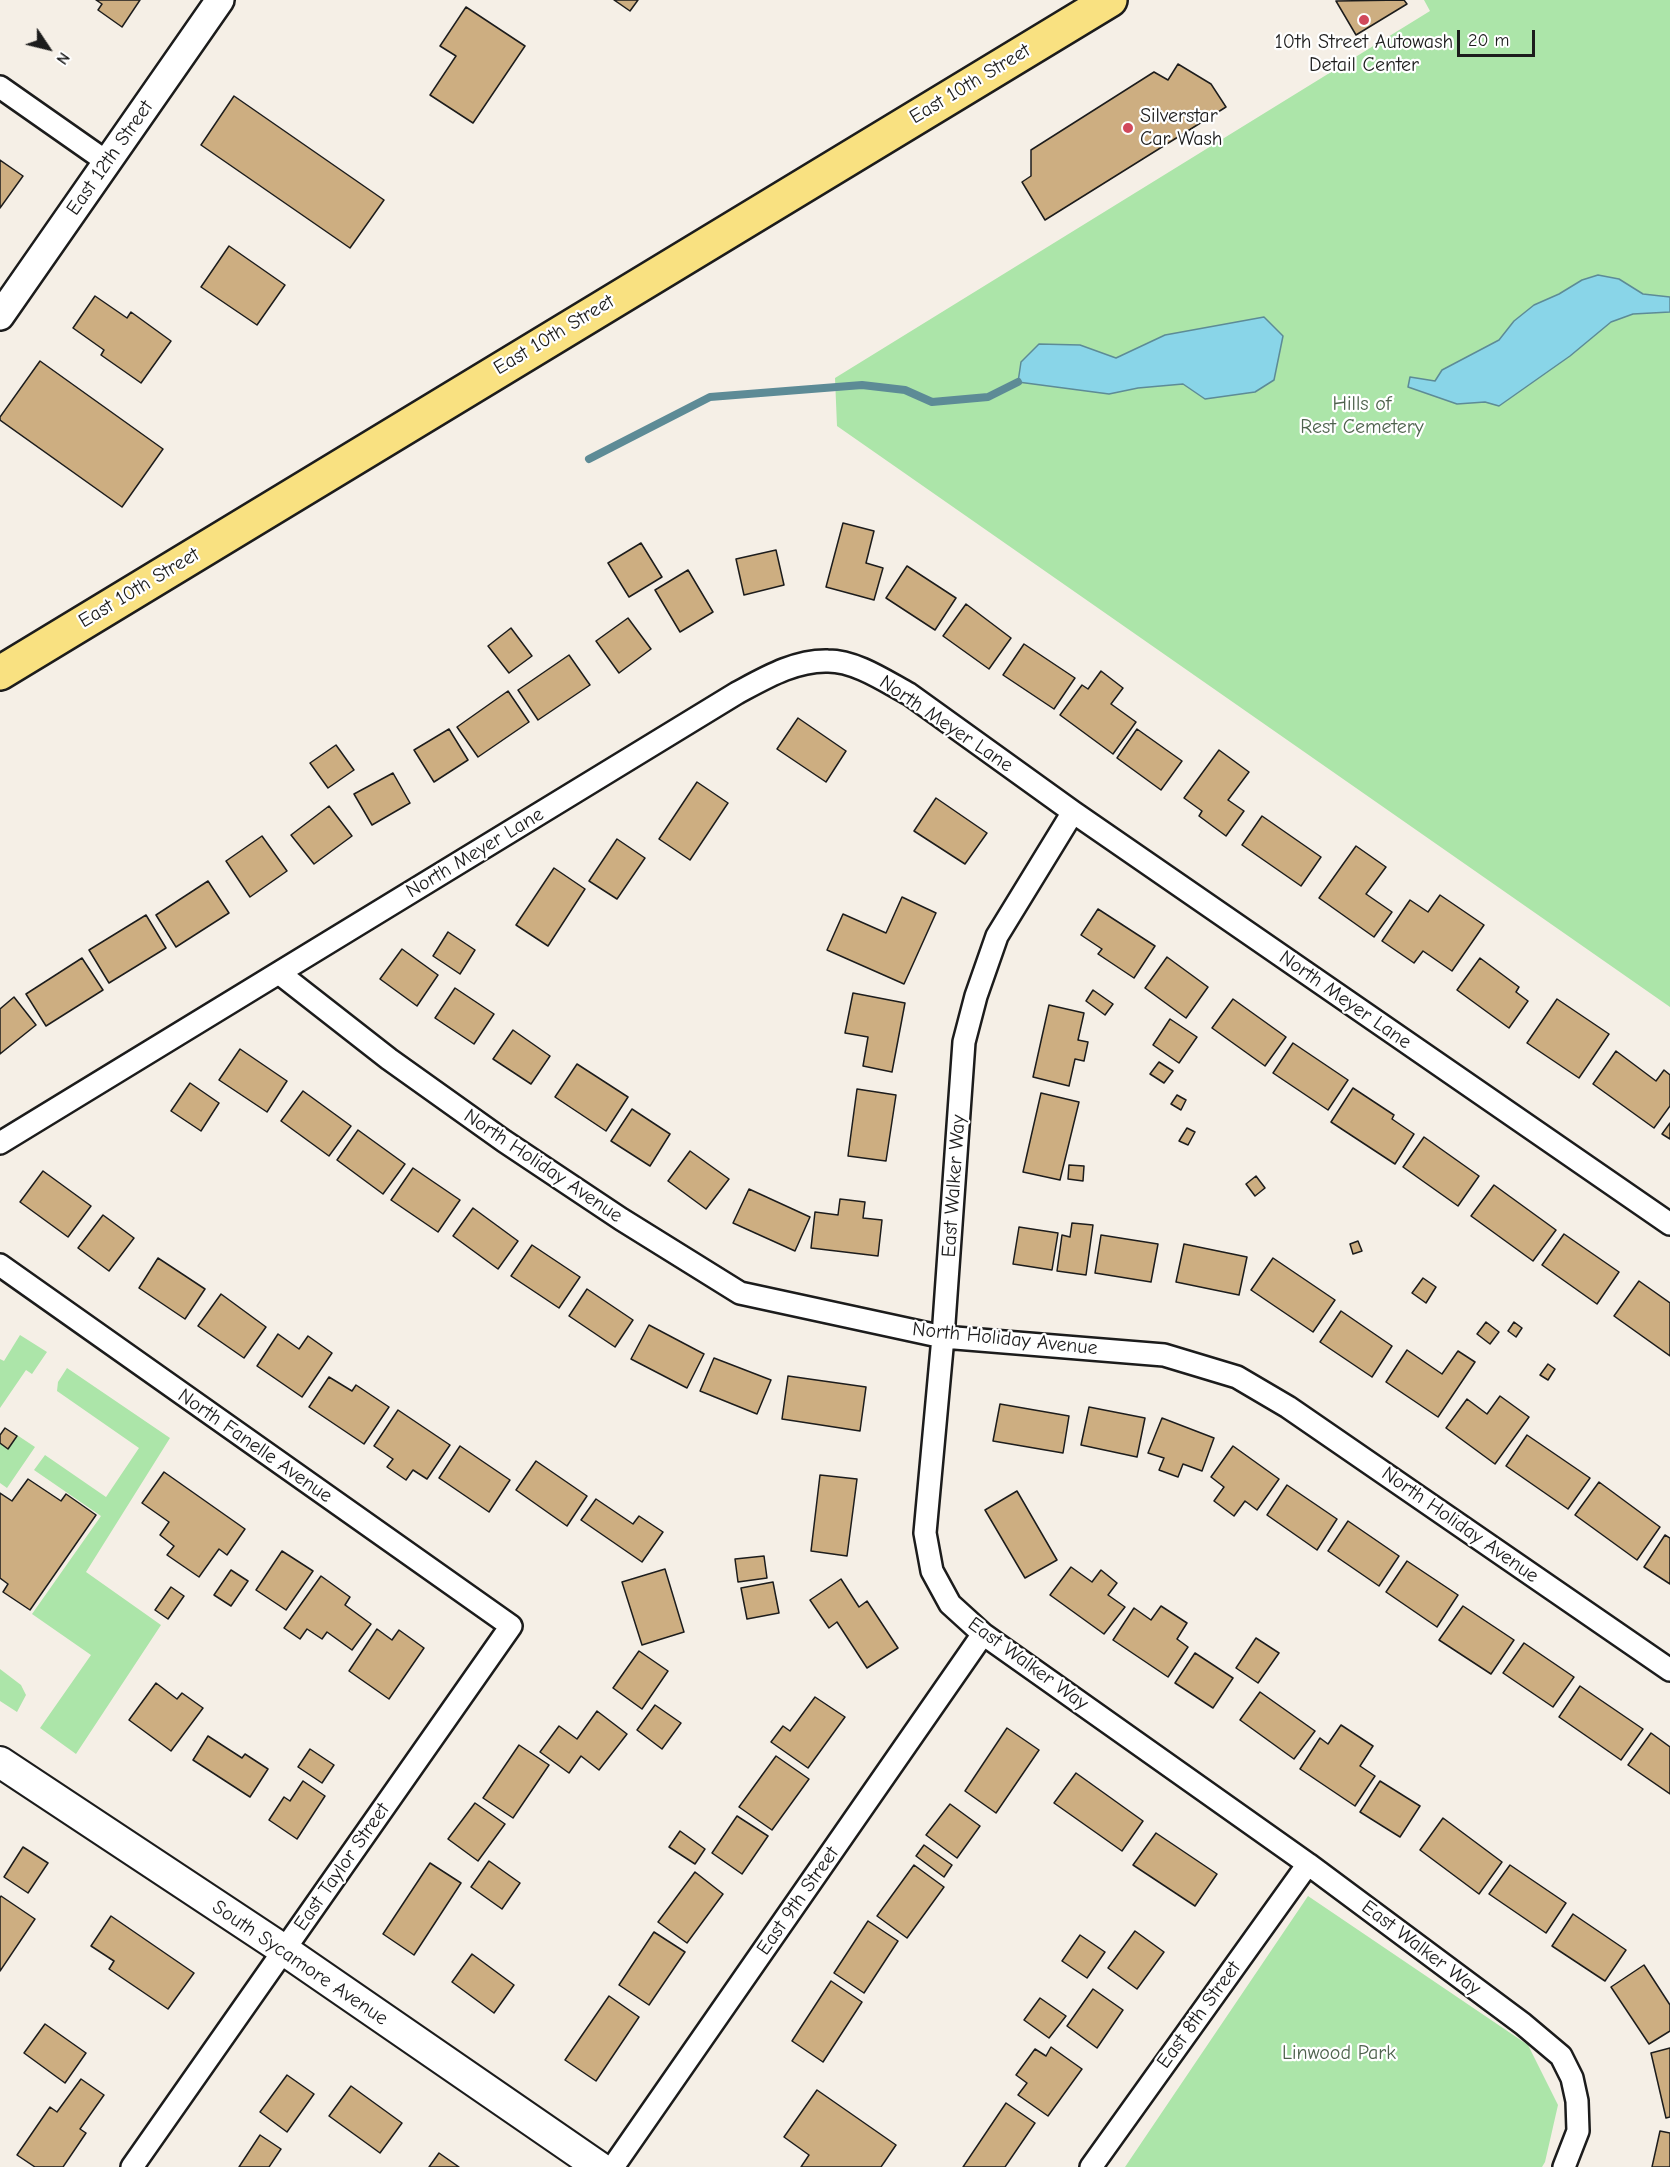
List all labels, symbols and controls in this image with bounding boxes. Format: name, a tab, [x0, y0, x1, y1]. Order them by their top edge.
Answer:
marker: 10th Street Autowash Detail Center	[1357, 13, 1371, 27]
north arrow	[18, 18, 78, 78]
scale bar	[1460, 18, 1538, 56]
place label: 10th Street Autowash Detail Center	[1275, 30, 1453, 77]
text: 20 m	[1468, 30, 1509, 51]
street label: East 10th Street	[905, 39, 1035, 129]
text: N	[52, 49, 73, 68]
street label: East 12th Street	[62, 96, 158, 220]
place label: Silverstar Car Wash	[1140, 104, 1223, 151]
marker: Silverstar Car Wash	[1121, 121, 1135, 135]
street label: East 10th Street	[489, 290, 619, 380]
park label: Hills of Rest Cemetery	[1300, 392, 1424, 439]
street label: East 10th Street	[74, 543, 204, 633]
street label: North Meyer Lane	[875, 670, 1017, 778]
street label: North Meyer Lane	[402, 803, 548, 903]
street label: North Meyer Lane	[1274, 945, 1416, 1055]
street label: North Holiday Avenue	[459, 1104, 627, 1228]
street label: East Walker Way	[937, 1114, 971, 1258]
street label: North Holiday Avenue	[911, 1317, 1099, 1361]
street label: North Fanelle Avenue	[173, 1384, 337, 1508]
street label: North Holiday Avenue	[1377, 1462, 1543, 1588]
street label: East Walker Way	[963, 1612, 1093, 1716]
street label: East Taylor Street	[289, 1798, 395, 1936]
street label: East 9th Street	[752, 1842, 844, 1960]
street label: South Sycamore Avenue	[208, 1895, 392, 2031]
street label: East Walker Way	[1357, 1895, 1485, 2001]
street label: East 8th Street	[1152, 1957, 1246, 2073]
park label: Linwood Park	[1282, 2041, 1396, 2065]

